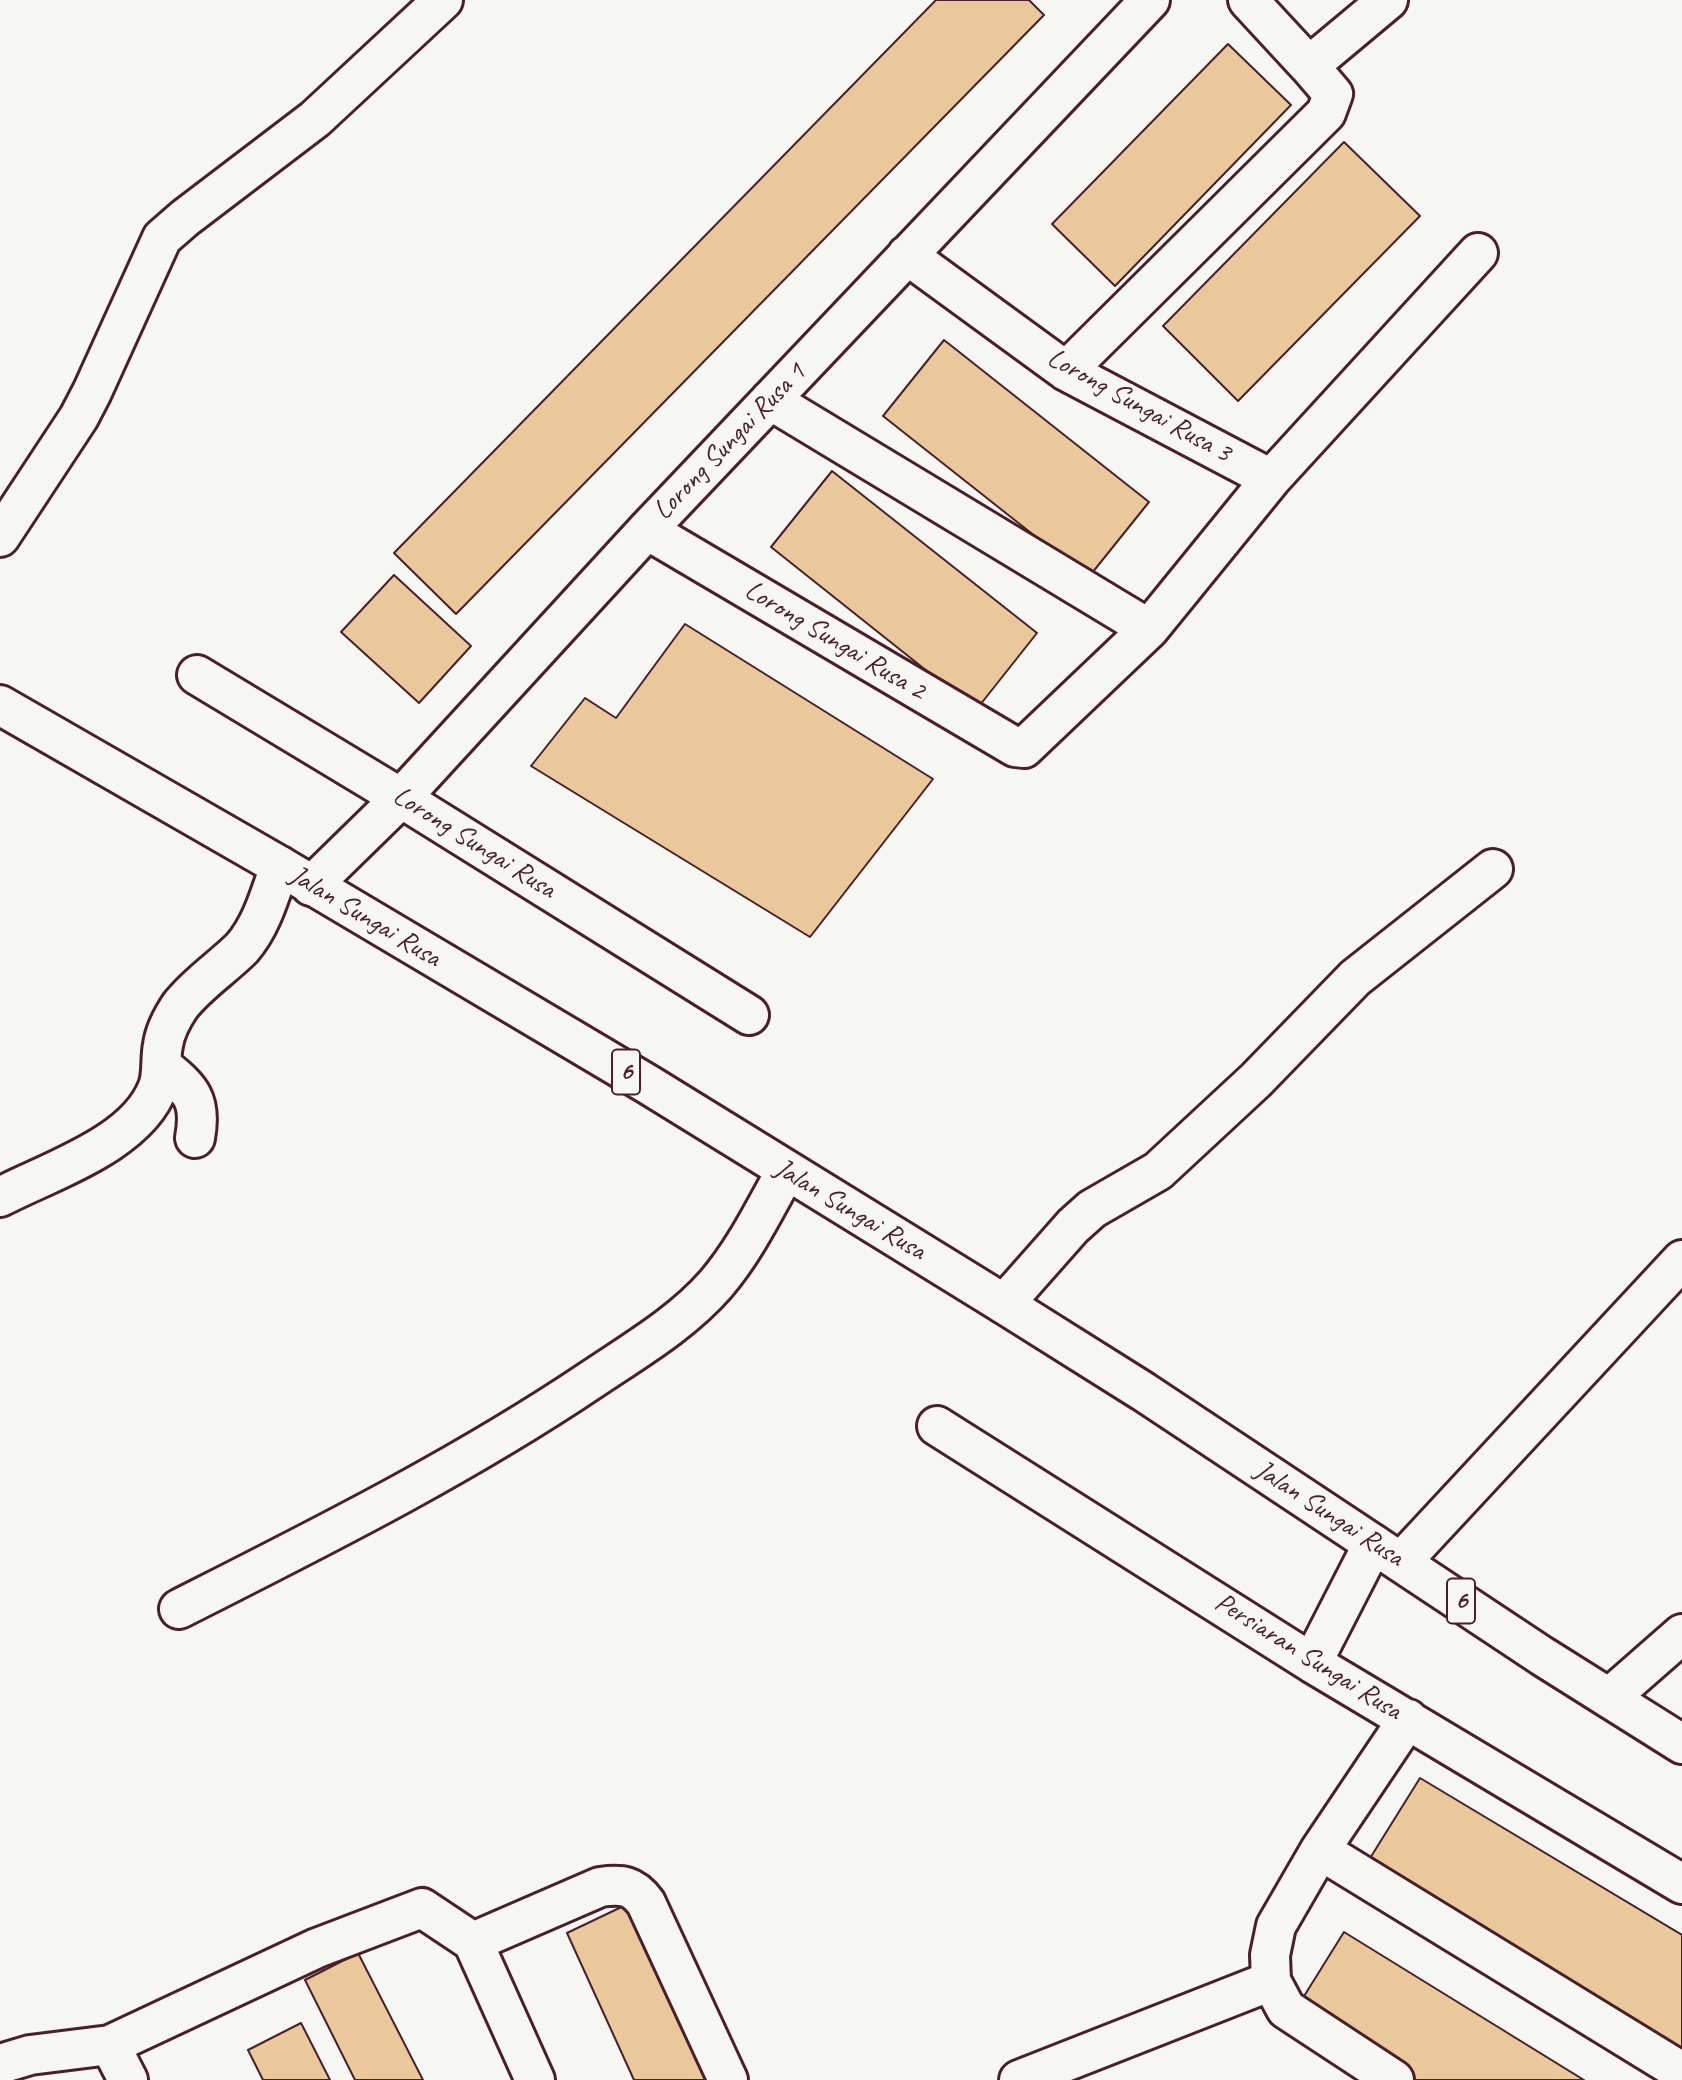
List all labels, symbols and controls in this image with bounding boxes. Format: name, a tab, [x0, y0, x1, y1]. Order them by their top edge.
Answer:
street label: Lorong Sungai Rusa 3	[1041, 342, 1237, 470]
street label: Lorong Sungai Rusa 1	[647, 357, 813, 527]
street label: Lorong Sungai Rusa 2	[738, 574, 932, 708]
street label: Lorong Sungai Rusa	[386, 780, 562, 906]
street label: Jalan Sungai Rusa	[283, 859, 447, 975]
road number: 6	[612, 1050, 640, 1094]
street label: Jalan Sungai Rusa	[768, 1152, 932, 1268]
street label: Jalan Sungai Rusa	[1248, 1454, 1410, 1574]
road number: 6	[1447, 1578, 1475, 1624]
street label: Persiaran Sungai Rusa	[1208, 1586, 1408, 1728]

